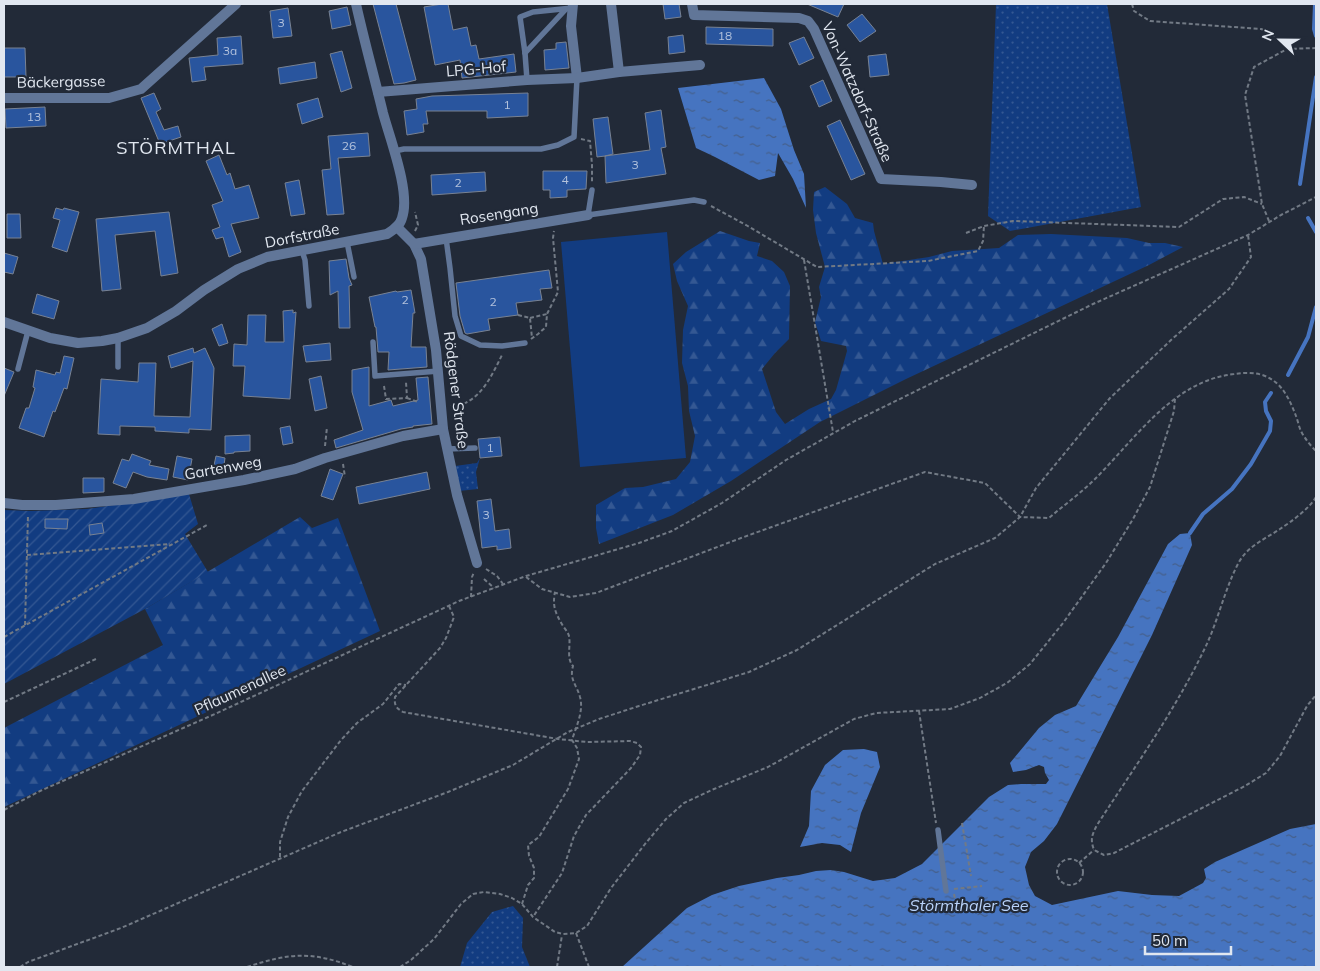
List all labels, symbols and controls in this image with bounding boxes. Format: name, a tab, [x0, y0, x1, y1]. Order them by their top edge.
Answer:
house number: 3	[277, 15, 285, 30]
north arrow	[1255, 15, 1305, 65]
street label: Von-Watzdorf-Straße	[818, 19, 897, 165]
text: N	[1258, 27, 1278, 43]
house number: 18	[718, 28, 732, 43]
house number: 3a	[223, 43, 237, 58]
street label: LPG-Hof	[445, 56, 508, 81]
street label: Bäckergasse	[16, 71, 106, 92]
house number: 1	[503, 97, 511, 112]
house number: 13	[27, 109, 41, 124]
district label: STÖRMTHAL	[116, 136, 236, 159]
house number: 26	[342, 138, 356, 153]
house number: 3	[631, 157, 639, 172]
house number: 4	[561, 172, 569, 187]
house number: 2	[454, 175, 462, 190]
street label: Rosengang	[458, 198, 539, 229]
street label: Dorfstraße	[263, 219, 341, 252]
house number: 2	[401, 292, 409, 307]
house number: 2	[489, 294, 497, 309]
street label: Rödgener Straße	[440, 330, 473, 450]
house number: 1	[486, 440, 494, 455]
street label: Gartenweg	[183, 451, 263, 484]
house number: 3	[482, 507, 490, 522]
street label: Pflaumenallee	[191, 660, 289, 719]
water label: Störmthaler See	[910, 895, 1029, 915]
scale bar	[1145, 924, 1231, 956]
text: 50 m	[1152, 931, 1187, 950]

